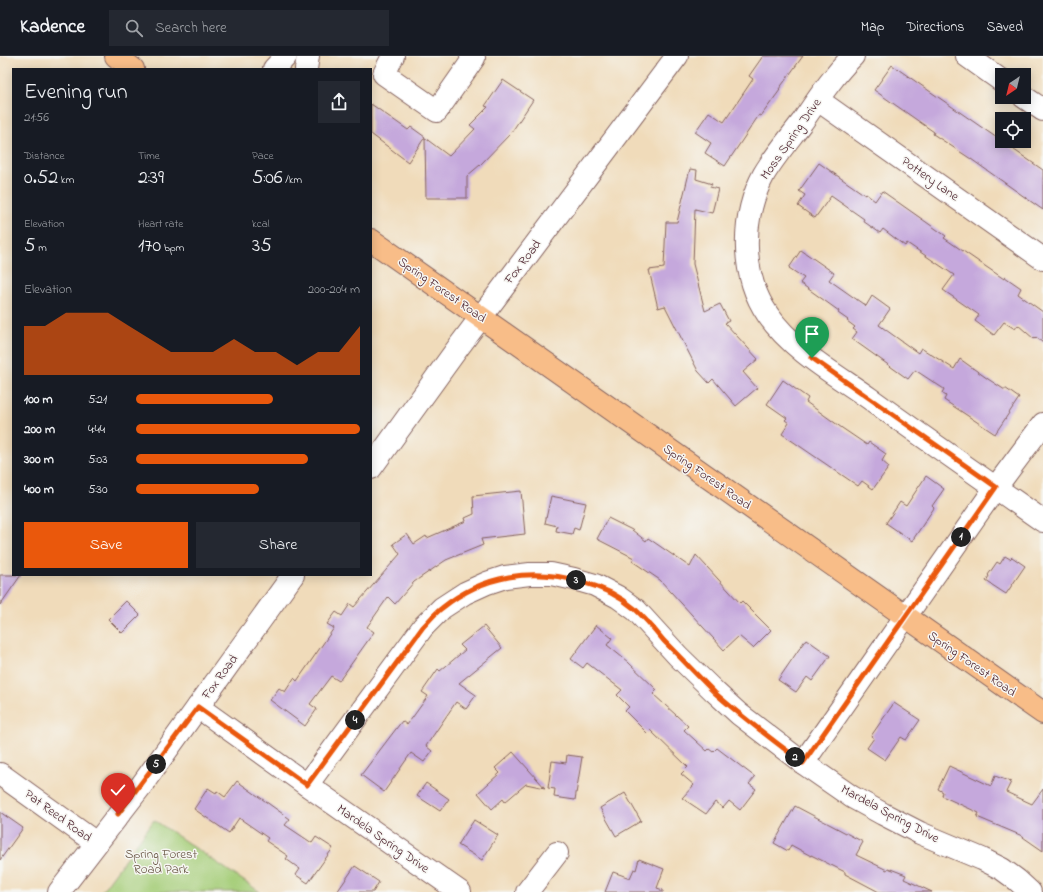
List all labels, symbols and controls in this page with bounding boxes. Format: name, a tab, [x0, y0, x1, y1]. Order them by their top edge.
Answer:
search box	[109, 10, 389, 46]
text: Kadence	[20, 14, 85, 41]
icon: search	[123, 17, 145, 39]
text: Search here	[155, 17, 227, 39]
text: Map	[861, 17, 884, 38]
text: Directions	[906, 17, 964, 38]
text: Saved	[986, 17, 1023, 38]
north arrow	[995, 68, 1031, 104]
map controls	[995, 68, 1031, 148]
text: Evening run	[24, 77, 128, 109]
button: share	[318, 81, 360, 123]
street label: Moss Spring Drive	[756, 94, 827, 184]
text: 21:56	[24, 108, 49, 127]
button: locate	[995, 112, 1031, 148]
text: Distance	[24, 148, 65, 164]
text: Time	[138, 148, 160, 164]
text: Pace	[252, 148, 273, 164]
street label: Pottery Lane	[897, 152, 963, 207]
text: 0.52	[24, 164, 58, 193]
text: 2:39	[138, 164, 164, 193]
text: 5:06	[252, 164, 283, 193]
text: km	[58, 172, 74, 188]
text: /km	[283, 172, 302, 188]
text: Elevation	[24, 216, 64, 232]
text: Heart rate	[138, 216, 183, 232]
text: kcal	[252, 216, 270, 232]
text: 5	[24, 232, 35, 261]
text: 170	[138, 232, 161, 261]
text: 35	[252, 232, 272, 261]
street label: Fox Road	[499, 235, 546, 289]
text: m	[35, 240, 47, 256]
text: bpm	[161, 240, 184, 256]
street label: Spring Forest Road	[394, 252, 490, 329]
text: Elevation	[24, 280, 72, 299]
text: 200–204 m	[308, 280, 360, 299]
pin	[795, 317, 829, 358]
icon: arrive	[801, 323, 823, 345]
text: 100 m	[24, 390, 53, 409]
text: 5:21	[88, 390, 107, 409]
text: 200 m	[24, 420, 55, 439]
text: 4:44	[88, 420, 105, 439]
street label: Spring Forest Road	[659, 439, 755, 516]
text: 300 m	[24, 450, 54, 469]
text: 5:03	[88, 450, 108, 469]
text: 400 m	[24, 480, 54, 499]
text: 5:30	[88, 480, 108, 499]
button: Save	[24, 522, 188, 568]
button: Share	[196, 522, 360, 568]
pin: 1	[951, 527, 971, 547]
text: 1	[959, 529, 963, 545]
pin: 3	[566, 570, 586, 590]
text: 3	[574, 572, 578, 588]
street label: Spring Forest Road	[924, 626, 1020, 703]
street label: Fox Road	[197, 650, 243, 704]
pin: 4	[345, 710, 365, 730]
text: 4	[353, 712, 357, 728]
pin: 2	[785, 747, 805, 767]
text: 2	[792, 749, 798, 765]
pin: 5	[146, 754, 166, 774]
text: 5	[153, 756, 159, 772]
pin	[101, 773, 135, 814]
icon: check	[107, 779, 129, 801]
street label: Mardela Spring Drive	[837, 780, 943, 849]
street label: Pat Reed Road	[20, 785, 96, 847]
street label: Mardela Spring Drive	[332, 800, 433, 879]
park label: Spring Forest Road Park	[125, 845, 198, 879]

